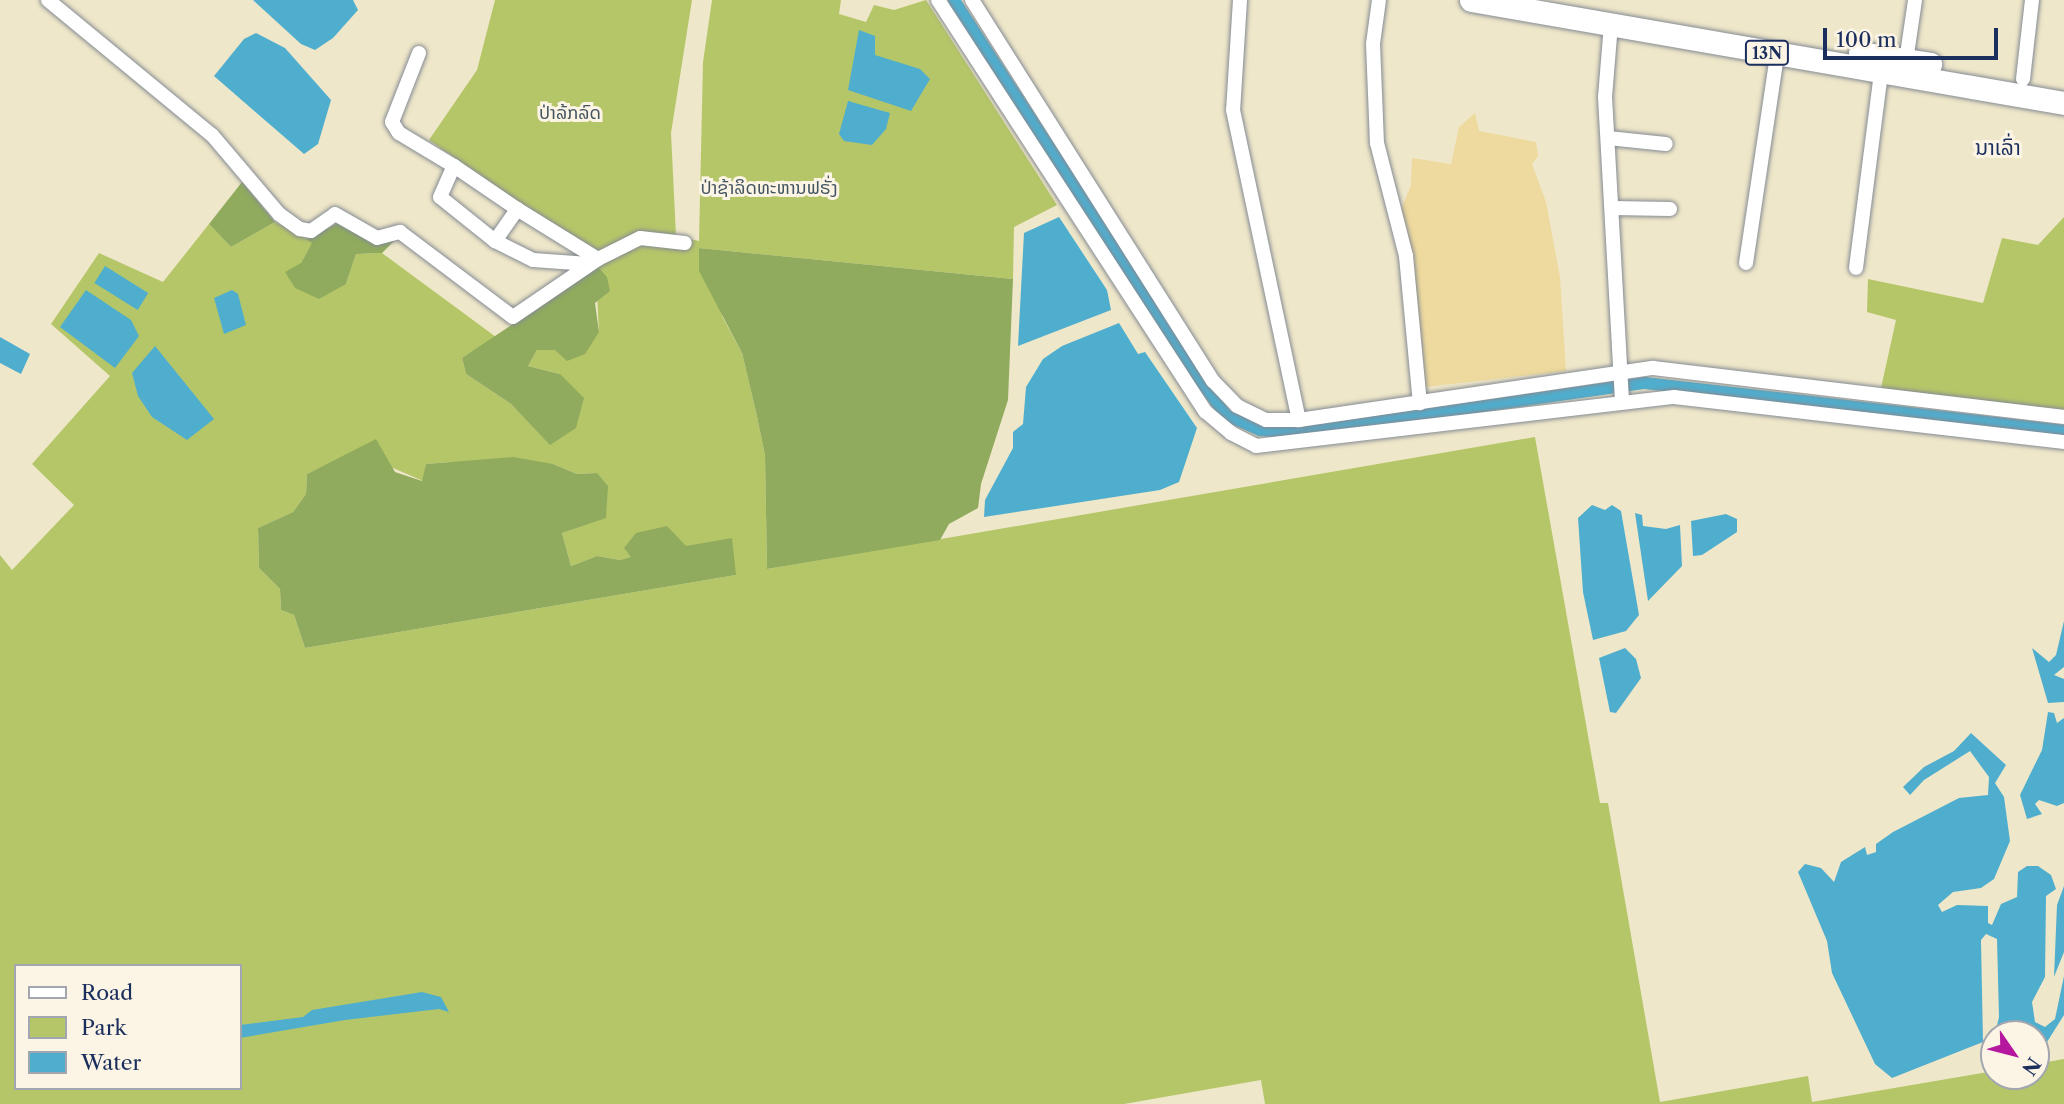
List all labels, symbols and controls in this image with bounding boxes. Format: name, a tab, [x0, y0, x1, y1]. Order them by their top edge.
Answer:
scale bar	[1826, 14, 2001, 58]
text: 100 m	[1836, 27, 1897, 52]
road number: 13N	[1744, 40, 1790, 66]
park label: ປ່າລ້ກລົດ	[539, 102, 601, 124]
district label: ນາເລົ່າ	[1975, 135, 2021, 161]
park label: ປ່າຊ້າລິດທະຫານຟຣັ່ງ	[700, 177, 838, 199]
legend	[14, 964, 242, 1090]
text: Road	[81, 980, 133, 1005]
text: Park	[81, 1015, 127, 1040]
north arrow	[1980, 1020, 2050, 1090]
text: Water	[81, 1050, 141, 1075]
text: N	[2017, 1053, 2045, 1080]

